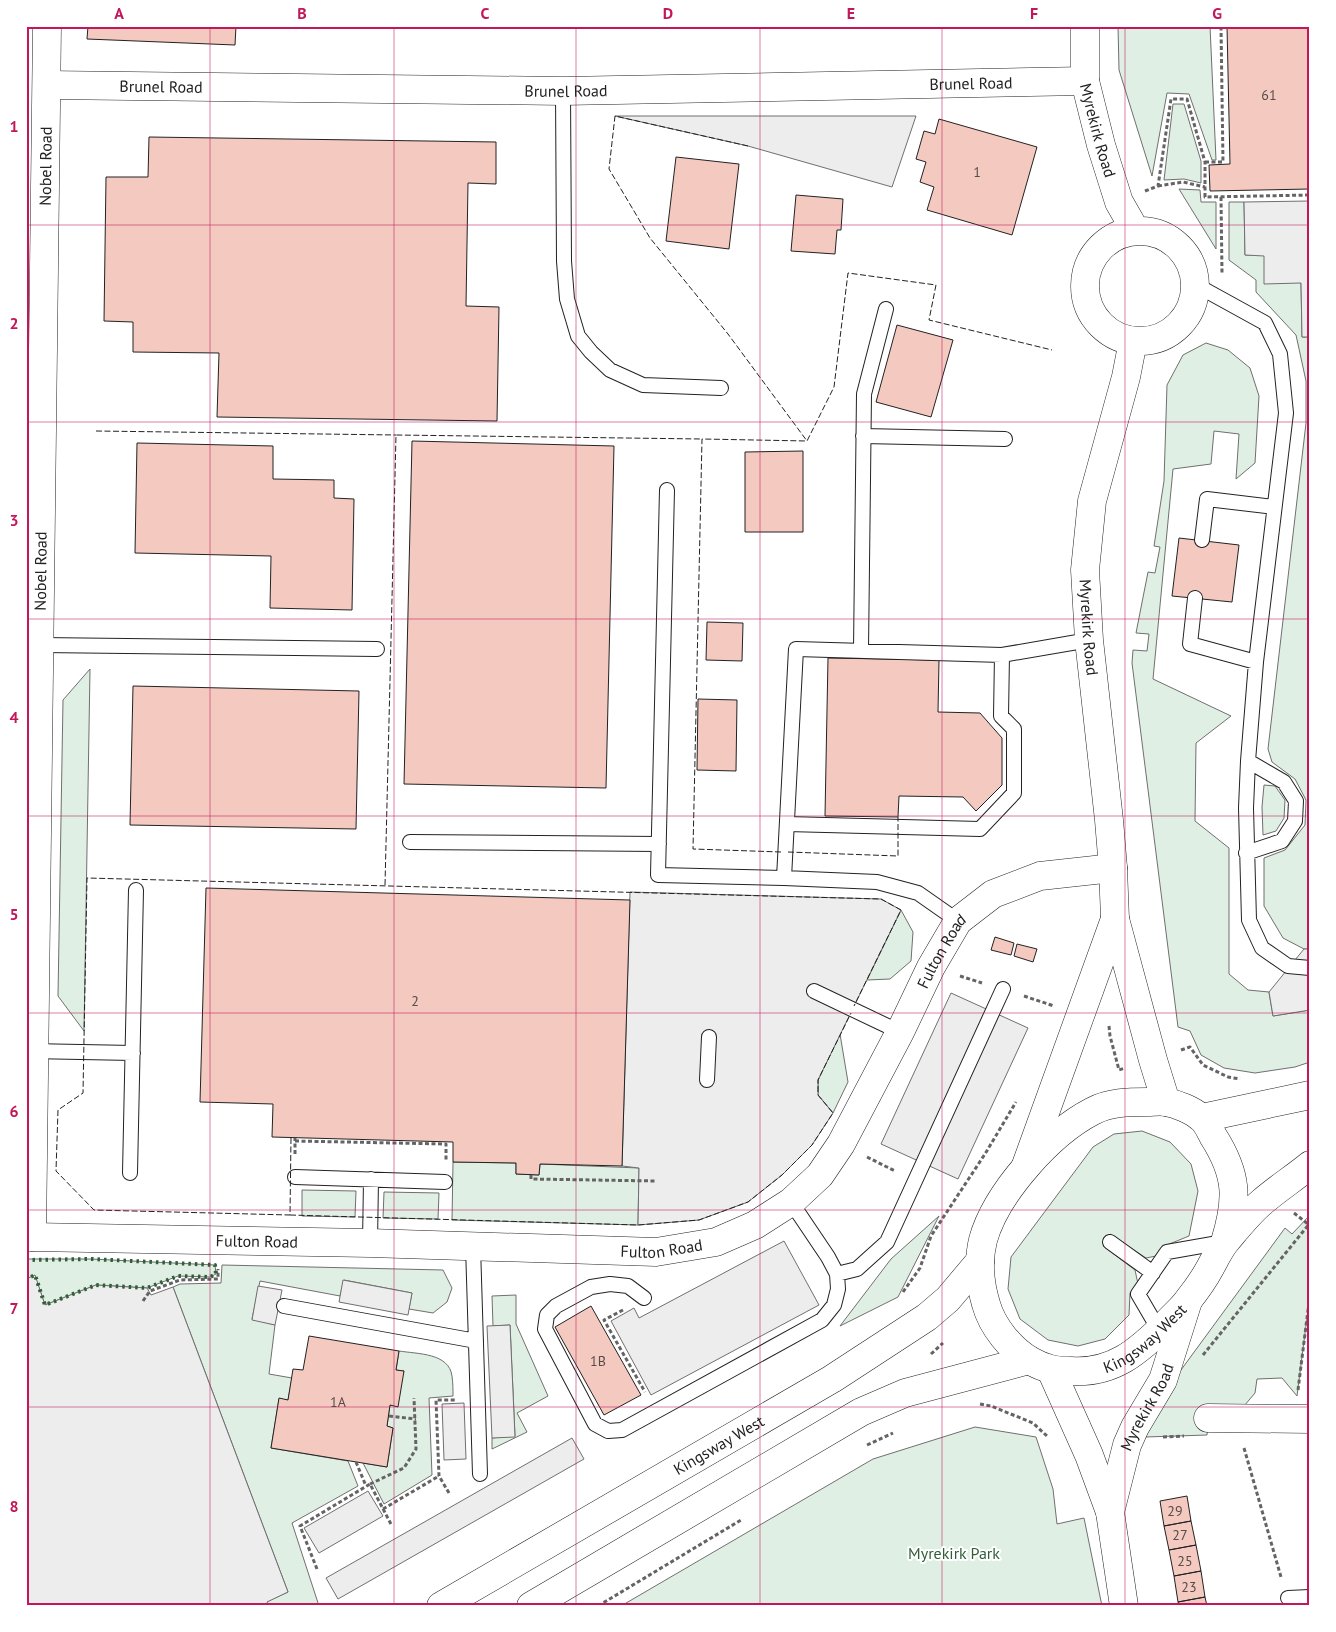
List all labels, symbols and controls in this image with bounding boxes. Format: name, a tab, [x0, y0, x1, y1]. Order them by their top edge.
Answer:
text: A	[114, 3, 124, 23]
text: B	[297, 3, 307, 23]
text: C	[481, 3, 490, 23]
text: D	[663, 3, 673, 23]
text: E	[847, 3, 855, 23]
text: F	[1030, 3, 1038, 23]
text: G	[1212, 3, 1222, 23]
street label: Brunel Road	[929, 72, 1013, 94]
street label: Brunel Road	[119, 76, 203, 97]
street label: Brunel Road	[524, 80, 608, 101]
street label: Myrekirk Road	[1076, 81, 1121, 180]
house number: 61	[1261, 86, 1277, 104]
text: 1	[9, 116, 19, 136]
street label: Nobel Road	[35, 126, 56, 206]
house number: 1	[973, 163, 981, 181]
text: 2	[9, 313, 19, 333]
text: 3	[9, 510, 19, 530]
street label: Nobel Road	[30, 531, 51, 611]
street label: Myrekirk Road	[1076, 579, 1103, 676]
text: 4	[9, 707, 19, 727]
text: 5	[9, 904, 19, 924]
street label: Fulton Road	[912, 909, 969, 991]
house number: 2	[411, 992, 419, 1010]
text: 6	[9, 1101, 19, 1121]
street label: Fulton Road	[216, 1230, 298, 1252]
street label: Fulton Road	[620, 1234, 704, 1262]
text: 7	[9, 1298, 19, 1318]
street label: Kingsway West	[1100, 1299, 1191, 1377]
house number: 1B	[590, 1352, 606, 1370]
street label: Myrekirk Road	[1116, 1361, 1178, 1454]
house number: 1A	[330, 1393, 347, 1411]
street label: Kingsway West	[670, 1410, 768, 1479]
text: 8	[9, 1496, 19, 1516]
house number: 29	[1167, 1502, 1183, 1520]
house number: 27	[1172, 1526, 1188, 1544]
park label: Myrekirk Park	[908, 1543, 1000, 1563]
house number: 25	[1177, 1552, 1193, 1570]
house number: 23	[1181, 1578, 1197, 1596]

